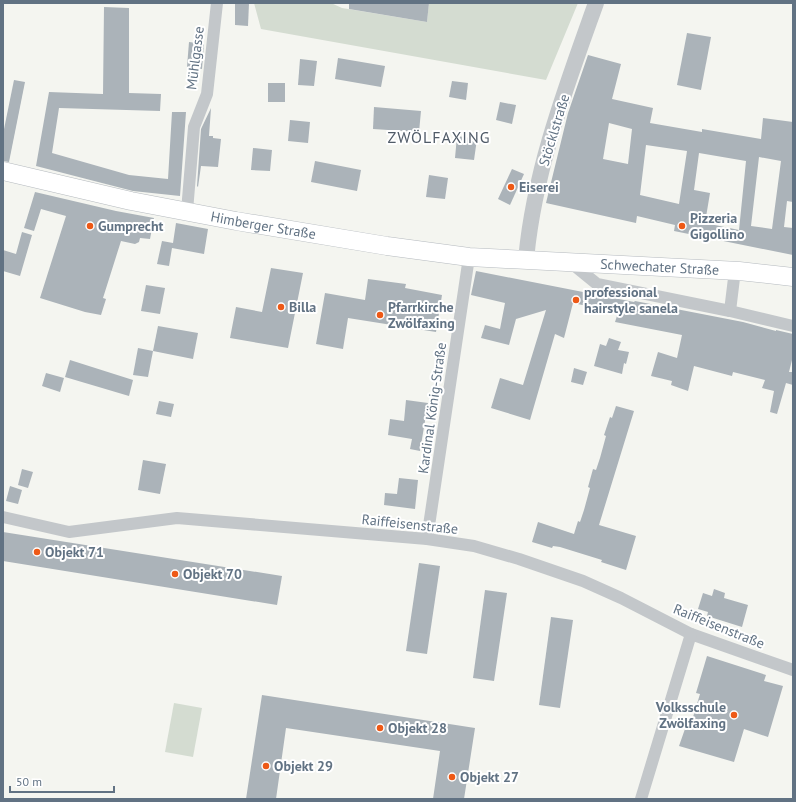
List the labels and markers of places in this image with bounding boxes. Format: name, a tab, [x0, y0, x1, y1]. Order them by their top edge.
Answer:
place label: Eiserei	[519, 178, 559, 196]
marker: Eiserei	[506, 182, 516, 192]
place label: Pizzeria Gigollino	[690, 209, 745, 243]
place label: Gumprecht	[98, 217, 164, 235]
marker: Gumprecht	[85, 221, 95, 231]
marker: Pizzeria Gigollino	[677, 221, 687, 231]
place label: professional hairstyle sanela	[584, 283, 678, 317]
marker: professional hairstyle sanela	[571, 295, 581, 305]
place label: Billa	[289, 298, 316, 316]
place label: Pfarrkirche Zwölfaxing	[388, 298, 455, 332]
marker: Billa	[276, 302, 286, 312]
marker: Pfarrkirche Zwölfaxing	[375, 310, 385, 320]
place label: Objekt 71	[45, 543, 104, 561]
marker: Objekt 71	[32, 547, 42, 557]
place label: Objekt 70	[183, 565, 242, 583]
marker: Objekt 70	[170, 569, 180, 579]
place label: Volksschule Zwölfaxing	[655, 698, 726, 732]
marker: Volksschule Zwölfaxing	[729, 710, 739, 720]
place label: Objekt 28	[388, 719, 447, 737]
marker: Objekt 28	[375, 723, 385, 733]
place label: Objekt 29	[274, 757, 333, 775]
marker: Objekt 29	[261, 761, 271, 771]
place label: Objekt 27	[460, 768, 519, 786]
marker: Objekt 27	[447, 772, 457, 782]

